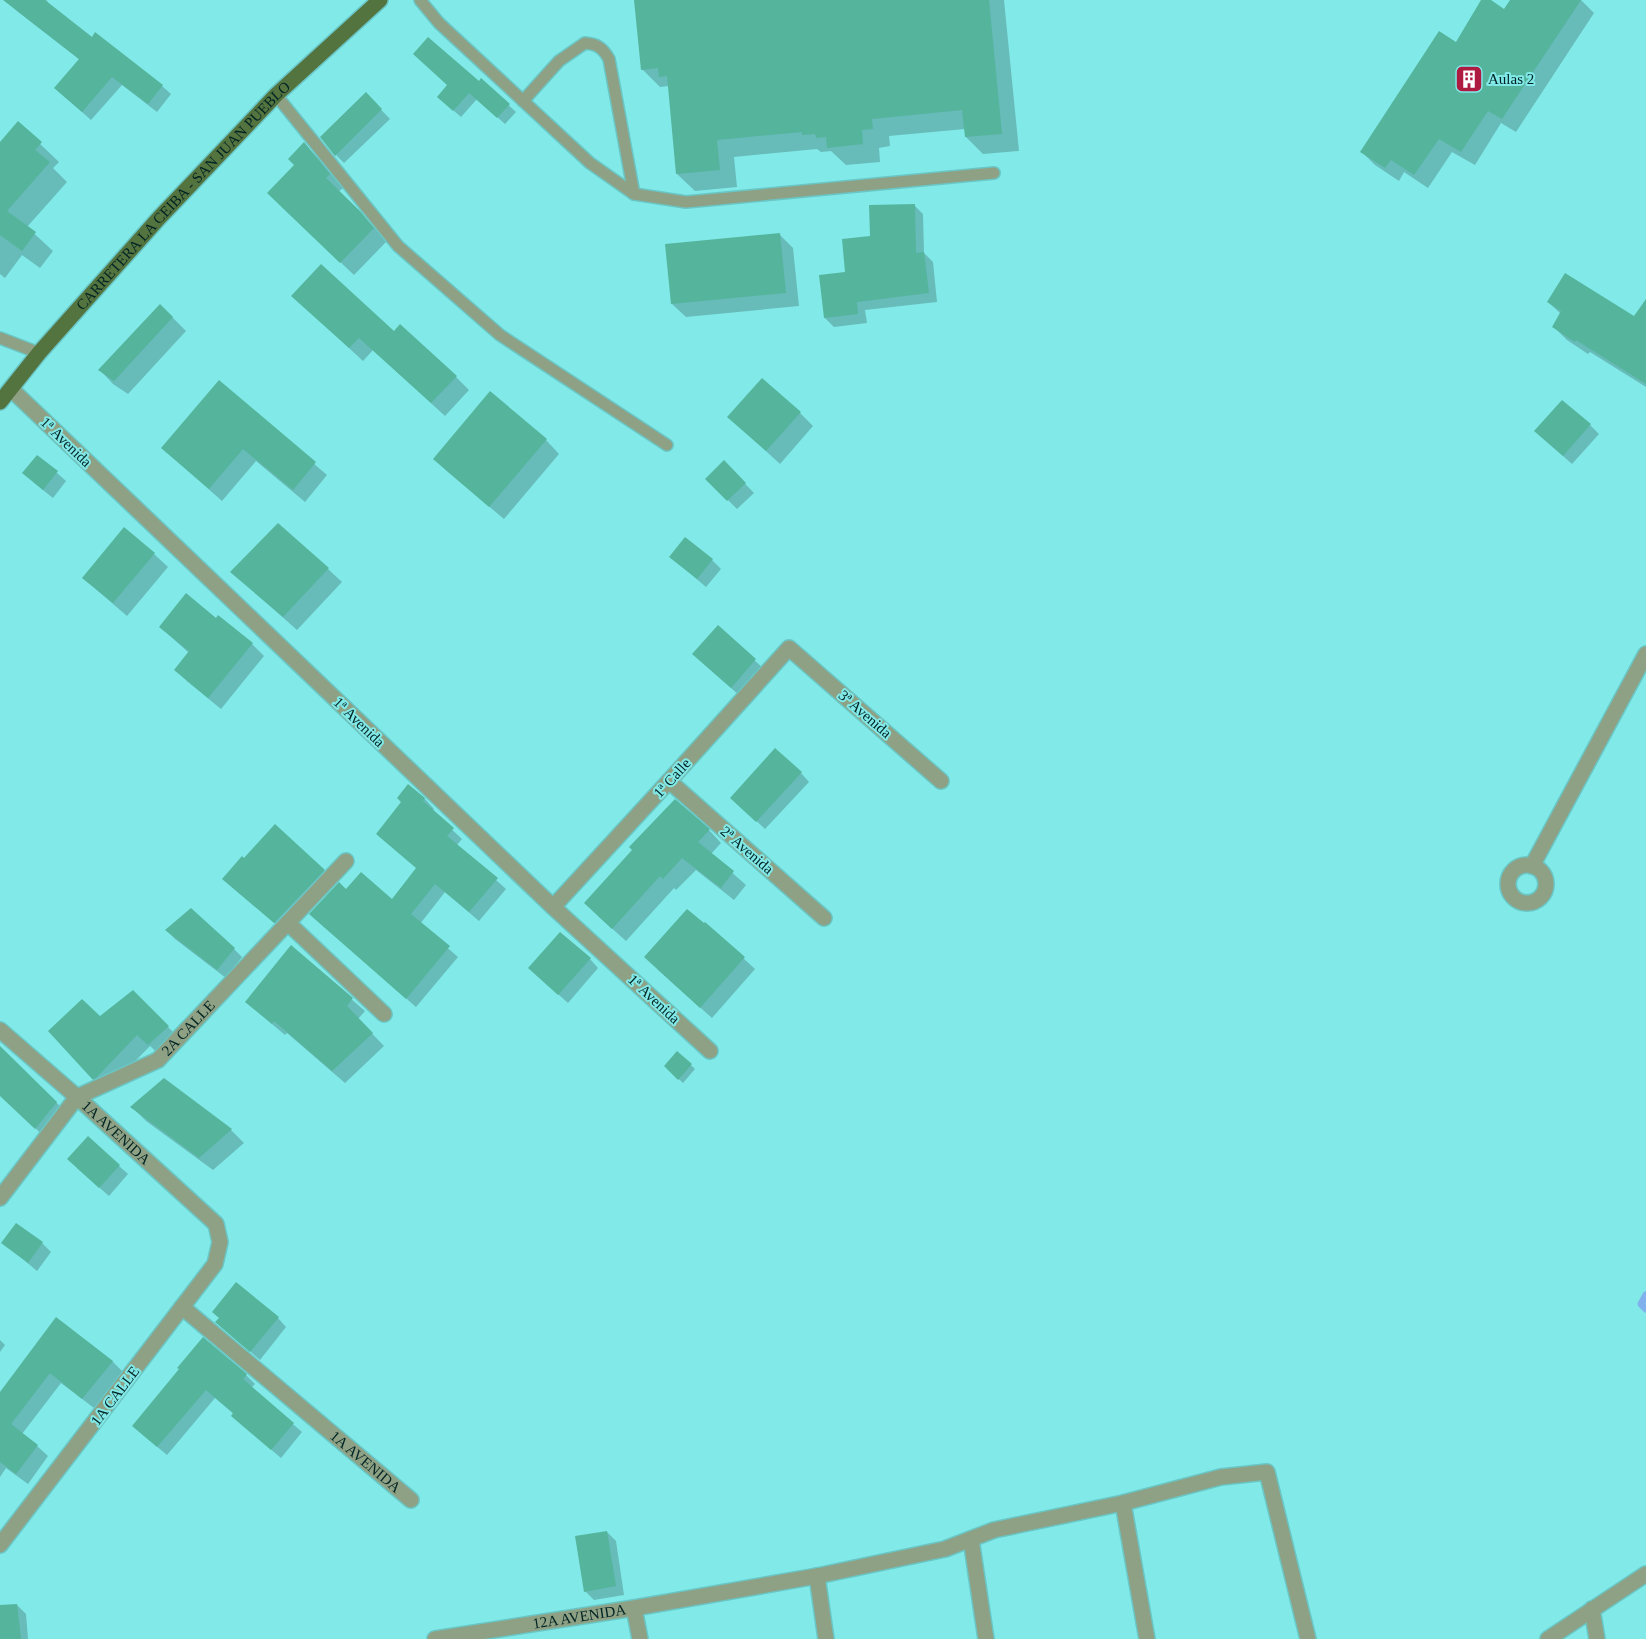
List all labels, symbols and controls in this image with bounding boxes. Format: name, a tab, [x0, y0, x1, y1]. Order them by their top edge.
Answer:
building icon: Aulas 2	[1454, 64, 1484, 94]
place label: Aulas 2	[1488, 71, 1534, 87]
street label: CARRETERA LA CEIBA - SAN JUAN PUEBLO	[73, 78, 293, 313]
street label: 1ª Avenida	[37, 414, 95, 470]
street label: 3ª Avenida	[836, 687, 895, 741]
street label: 1ª Avenida	[330, 694, 388, 750]
street label: 1ª Calle	[650, 755, 694, 801]
street label: 2ª Avenida	[718, 823, 777, 877]
street label: 1ª Avenida	[625, 971, 683, 1027]
street label: 2A CALLE	[158, 997, 218, 1059]
street label: 1A AVENIDA	[79, 1097, 154, 1168]
street label: 1A CALLE	[88, 1363, 142, 1429]
street label: 1A AVENIDA	[327, 1428, 404, 1496]
street label: 12A AVENIDA	[531, 1601, 627, 1632]

